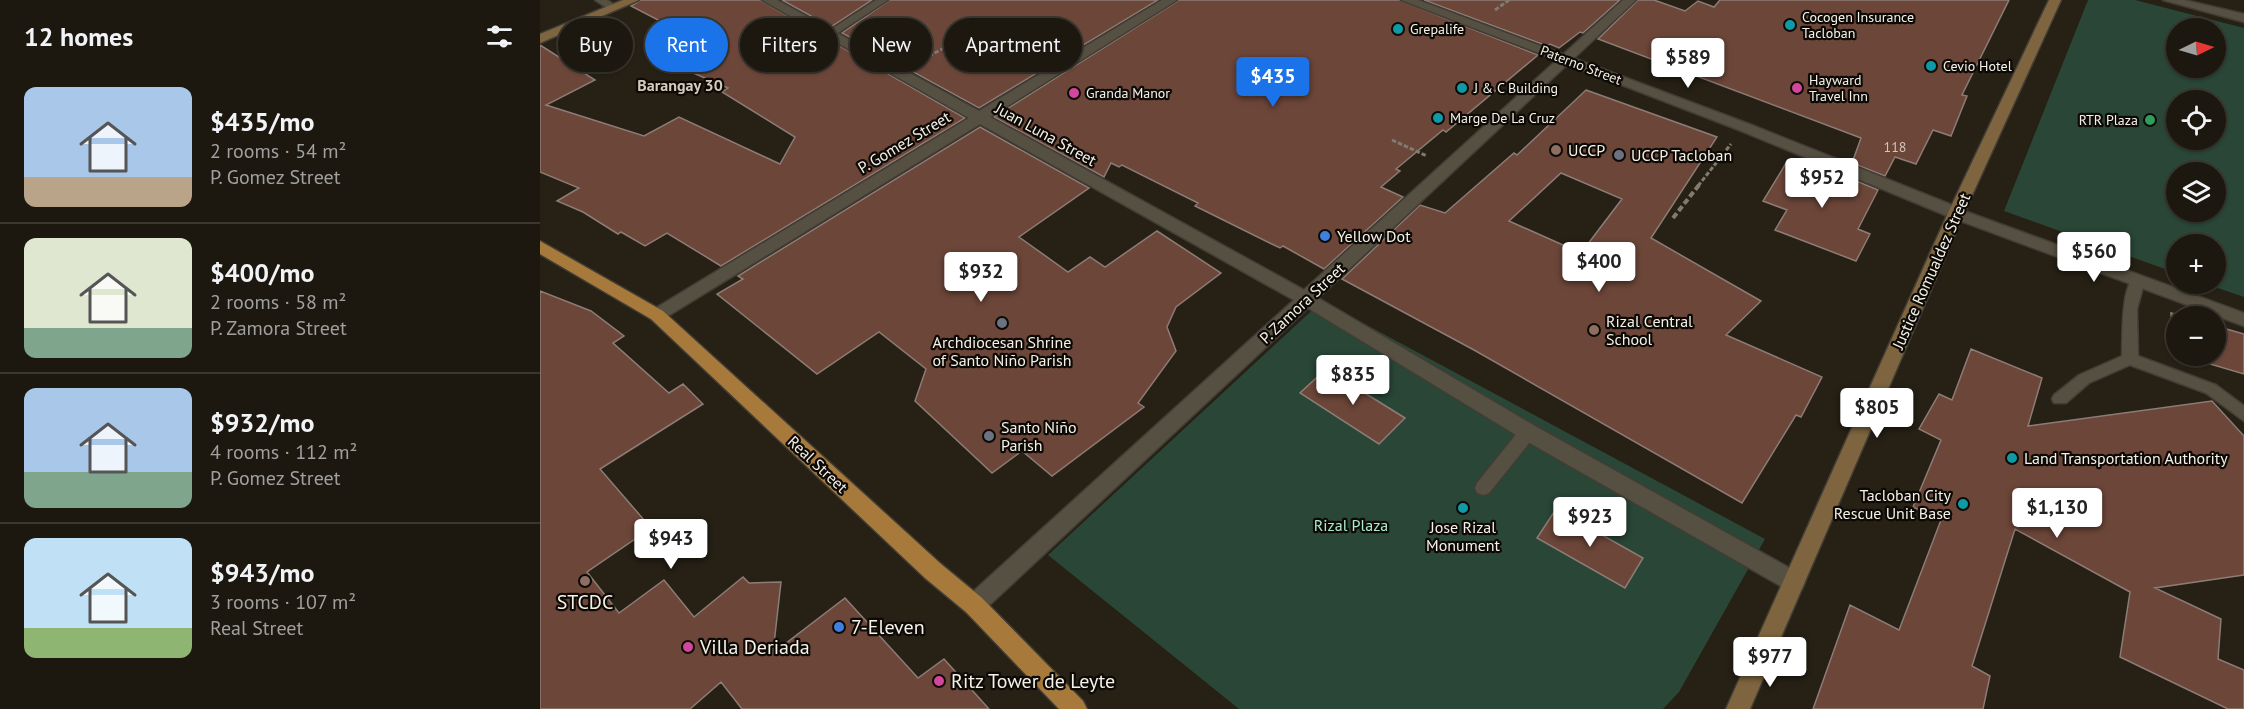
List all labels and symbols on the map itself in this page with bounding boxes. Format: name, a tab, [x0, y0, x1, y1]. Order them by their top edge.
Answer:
place label: Cocogen Insurance Tacloban	[1802, 8, 1914, 42]
marker: Cocogen Insurance Tacloban	[1783, 18, 1797, 32]
north arrow	[2166, 18, 2226, 78]
place label: Grepalife	[1410, 20, 1464, 38]
marker: Grepalife	[1391, 22, 1405, 36]
pin: $589	[1652, 38, 1724, 89]
street label: Paterno Street	[1538, 41, 1624, 89]
pin: $435	[1237, 57, 1309, 108]
place label: Cevio Hotel	[1943, 57, 2012, 75]
marker: Cevio Hotel	[1924, 59, 1938, 73]
place label: Hayward Travel Inn	[1809, 71, 1868, 105]
district label: Barangay 30	[637, 75, 723, 95]
place label: J & C Building	[1473, 79, 1558, 97]
marker: J & C Building	[1455, 81, 1469, 95]
marker: Hayward Travel Inn	[1790, 81, 1804, 95]
place label: Granda Manor	[1086, 84, 1170, 102]
marker: Granda Manor	[1067, 86, 1081, 100]
street label: Juan Luna Street	[991, 97, 1101, 170]
street label: P. Gomez Street	[854, 106, 954, 177]
place label: Marge De La Cruz	[1450, 109, 1555, 127]
marker: Marge De La Cruz	[1431, 111, 1445, 125]
place label: RTR Plaza	[2079, 111, 2138, 129]
marker: RTR Plaza	[2143, 113, 2157, 127]
house number: 118	[1884, 138, 1906, 156]
place label: UCCP	[1568, 140, 1605, 160]
marker: UCCP	[1549, 143, 1563, 157]
place label: UCCP Tacloban	[1631, 145, 1732, 165]
marker: UCCP Tacloban	[1612, 148, 1626, 162]
pin: $952	[1786, 158, 1858, 209]
street label: Justice Romualdez Street	[1887, 189, 1975, 353]
place label: Yellow Dot	[1337, 226, 1411, 246]
marker: Yellow Dot	[1318, 229, 1332, 243]
pin: $560	[2058, 232, 2130, 283]
pin: $400	[1563, 242, 1635, 293]
pin: $932	[945, 252, 1017, 303]
street label: P. Zamora Street	[1255, 258, 1349, 348]
place label: Rizal Central School	[1606, 311, 1693, 349]
marker: Archdiocesan Shrine of Santo Niño Parish	[995, 316, 1009, 330]
marker: Rizal Central School	[1587, 323, 1601, 337]
place label: Archdiocesan Shrine of Santo Niño Parish	[932, 332, 1072, 370]
pin: $835	[1317, 355, 1389, 406]
pin: $805	[1841, 388, 1913, 439]
place label: Santo Niño Parish	[1001, 417, 1077, 455]
marker: Santo Niño Parish	[982, 429, 996, 443]
street label: Real Street	[784, 431, 853, 497]
place label: Land Transportation Authority	[2024, 448, 2228, 468]
marker: Land Transportation Authority	[2005, 451, 2019, 465]
place label: Tacloban City Rescue Unit Base	[1834, 485, 1952, 523]
pin: $1,130	[2008, 488, 2106, 539]
pin: $923	[1554, 497, 1626, 548]
marker: Tacloban City Rescue Unit Base	[1956, 497, 1970, 511]
marker: Jose Rizal Monument	[1456, 501, 1470, 515]
park label: Rizal Plaza	[1314, 515, 1388, 535]
place label: Jose Rizal Monument	[1426, 517, 1501, 555]
pin: $943	[635, 519, 707, 570]
marker: STCDC	[578, 574, 592, 588]
place label: STCDC	[557, 589, 613, 615]
place label: 7-Eleven	[851, 614, 925, 640]
marker: 7-Eleven	[832, 620, 846, 634]
place label: Villa Deriada	[699, 634, 810, 660]
pin: $977	[1734, 637, 1806, 688]
marker: Villa Deriada	[681, 640, 695, 654]
place label: Ritz Tower de Leyte	[951, 668, 1115, 694]
marker: Ritz Tower de Leyte	[932, 674, 946, 688]

